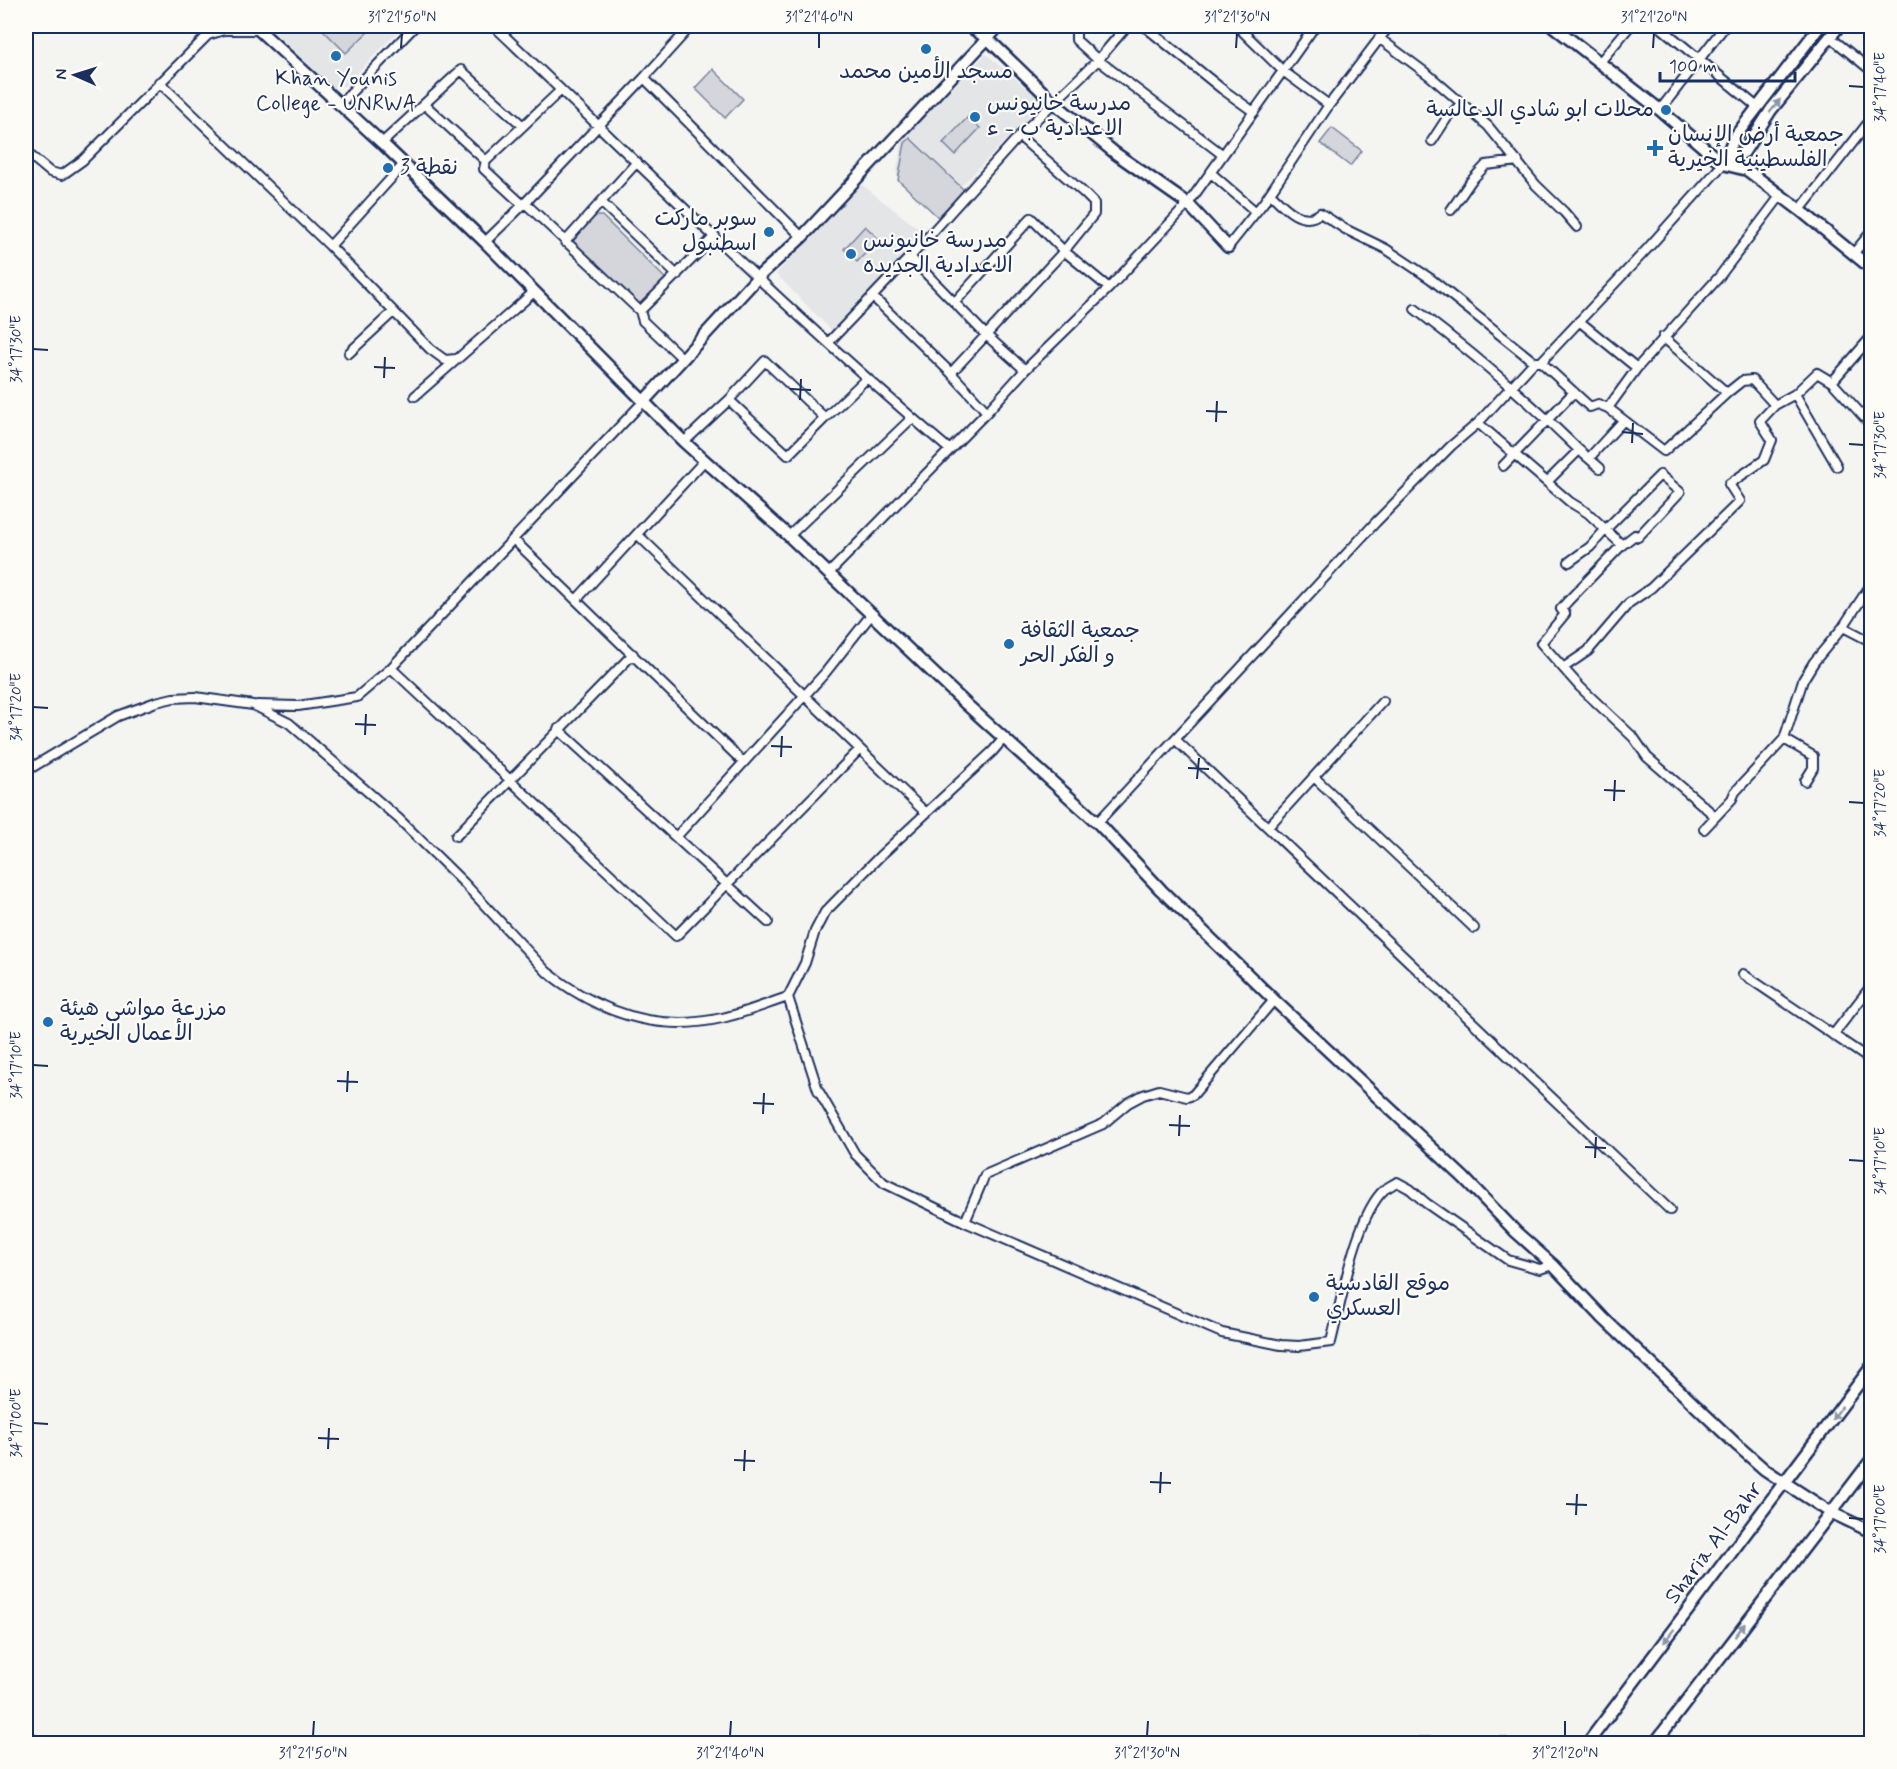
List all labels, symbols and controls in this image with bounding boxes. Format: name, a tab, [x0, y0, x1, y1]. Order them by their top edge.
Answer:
text: 31°21'50"N	[368, 8, 436, 28]
text: 31°21'40"N	[785, 8, 853, 28]
text: 31°21'30"N	[1204, 8, 1270, 28]
text: 31°21'20"N	[1621, 8, 1687, 28]
marker: مسجد الأمين محمد	[919, 42, 933, 56]
north arrow	[45, 45, 105, 105]
scale bar	[1660, 45, 1795, 83]
marker: Khan Younis College - UNRWA	[329, 49, 343, 63]
text: 34°17'40"E	[1871, 52, 1891, 122]
place label: مسجد الأمين محمد	[839, 55, 1013, 86]
text: 100 m	[1669, 55, 1717, 79]
place label: Khan Younis College - UNRWA	[256, 65, 416, 119]
text: N	[51, 68, 72, 80]
place label: مدرسة خانيونس الاعدادية ب - ء	[987, 90, 1131, 143]
place label: محلات ابو شادي الدعالسة	[1426, 96, 1654, 125]
one-way arrow	[1769, 98, 1781, 114]
marker: محلات ابو شادي الدعالسة	[1659, 103, 1673, 117]
marker: مدرسة خانيونس الاعدادية ب - ء	[968, 110, 982, 124]
place label: جمعية أرض الإنسان الفلسطينية الخيرية	[1668, 120, 1844, 174]
marker: جمعية أرض الإنسان الفلسطينية الخيرية	[1646, 139, 1664, 157]
place label: نقطة 3	[400, 154, 458, 182]
marker: نقطة 3	[381, 161, 395, 175]
place label: سوبر ماركت اسطنبول	[654, 205, 757, 258]
marker: سوبر ماركت اسطنبول	[762, 225, 776, 239]
place label: مدرسة خانيونس الاعدادية الجديده	[863, 227, 1013, 280]
marker: مدرسة خانيونس الاعدادية الجديده	[844, 247, 858, 261]
text: 34°17'30"E	[7, 315, 27, 383]
text: 34°17'30"E	[1871, 411, 1891, 479]
place label: جمعية الثقافة و الفكر الحر	[1019, 617, 1140, 670]
marker: جمعية الثقافة و الفكر الحر	[1002, 637, 1016, 651]
text: 34°17'20"E	[7, 672, 27, 741]
text: 34°17'20"E	[1871, 768, 1891, 837]
place label: مزرعة مواشي هيئة الأعمال الخيرية	[60, 995, 227, 1048]
marker: مزرعة مواشي هيئة الأعمال الخيرية	[41, 1015, 55, 1029]
text: 34°17'10"E	[7, 1031, 27, 1099]
text: 34°17'10"E	[1871, 1127, 1891, 1195]
place label: موقع القادسية العسكري	[1326, 1270, 1450, 1324]
marker: موقع القادسية العسكري	[1307, 1290, 1321, 1304]
text: 34°17'00"E	[7, 1388, 27, 1458]
one-way arrow	[1830, 1405, 1843, 1421]
street label: Sharia Al-Bahr	[1659, 1476, 1770, 1610]
text: 34°17'00"E	[1871, 1484, 1891, 1554]
one-way arrow	[1734, 1622, 1747, 1638]
one-way arrow	[1663, 1628, 1675, 1644]
text: 31°21'50"N	[279, 1744, 347, 1764]
text: 31°21'40"N	[696, 1744, 764, 1764]
text: 31°21'30"N	[1114, 1744, 1180, 1764]
text: 31°21'20"N	[1532, 1744, 1598, 1764]

